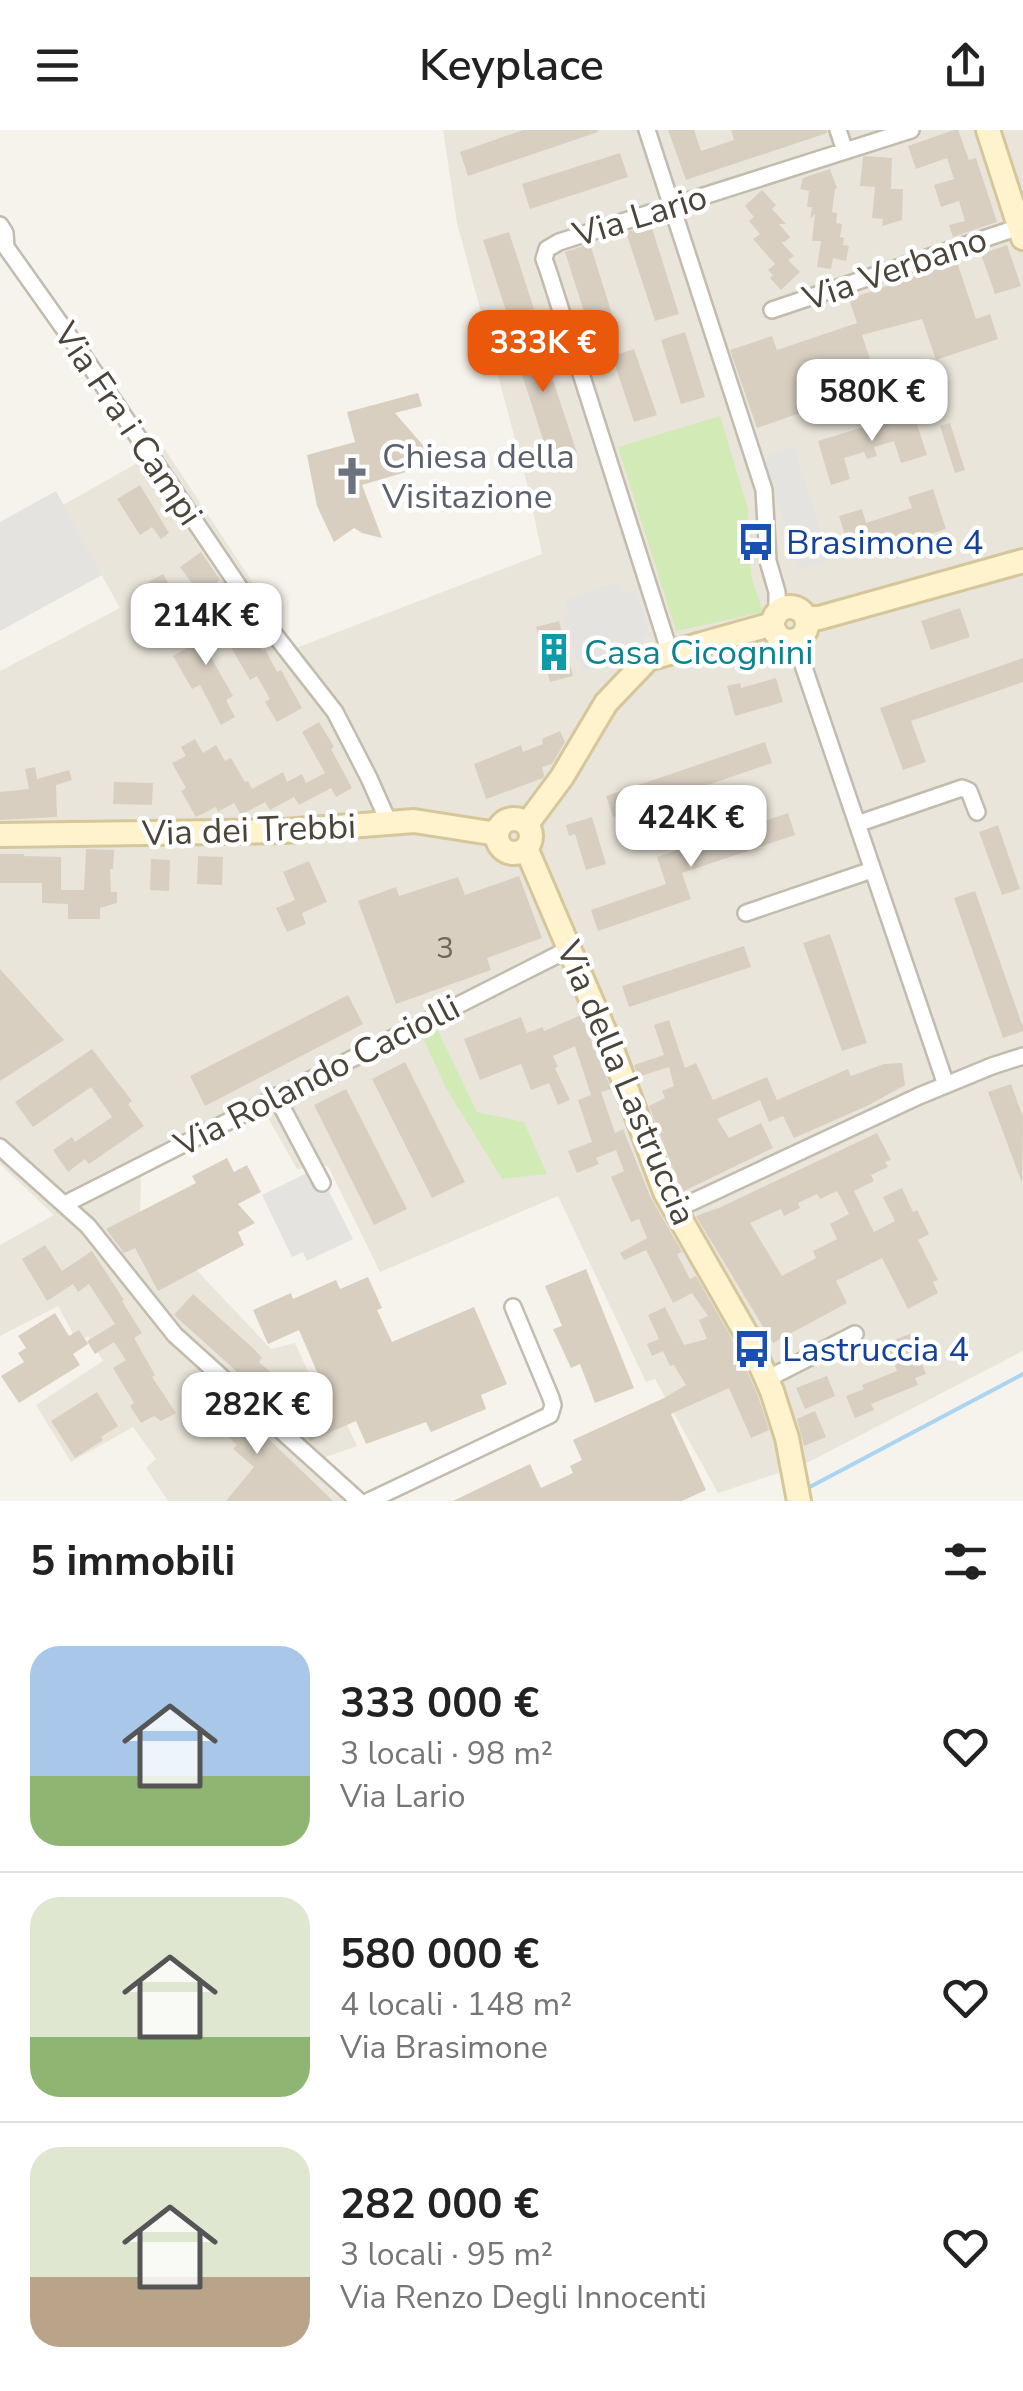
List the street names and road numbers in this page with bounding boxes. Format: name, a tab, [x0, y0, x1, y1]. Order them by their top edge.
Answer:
street label: Via Lario	[566, 173, 713, 259]
street label: Via Verbano	[796, 216, 993, 323]
street label: Via Fra i Campi	[42, 312, 213, 535]
street label: Via dei Trebbi	[140, 803, 357, 857]
street label: Via della Lastruccia	[545, 933, 707, 1232]
street label: Via Rolando Caciolli	[166, 984, 468, 1169]

